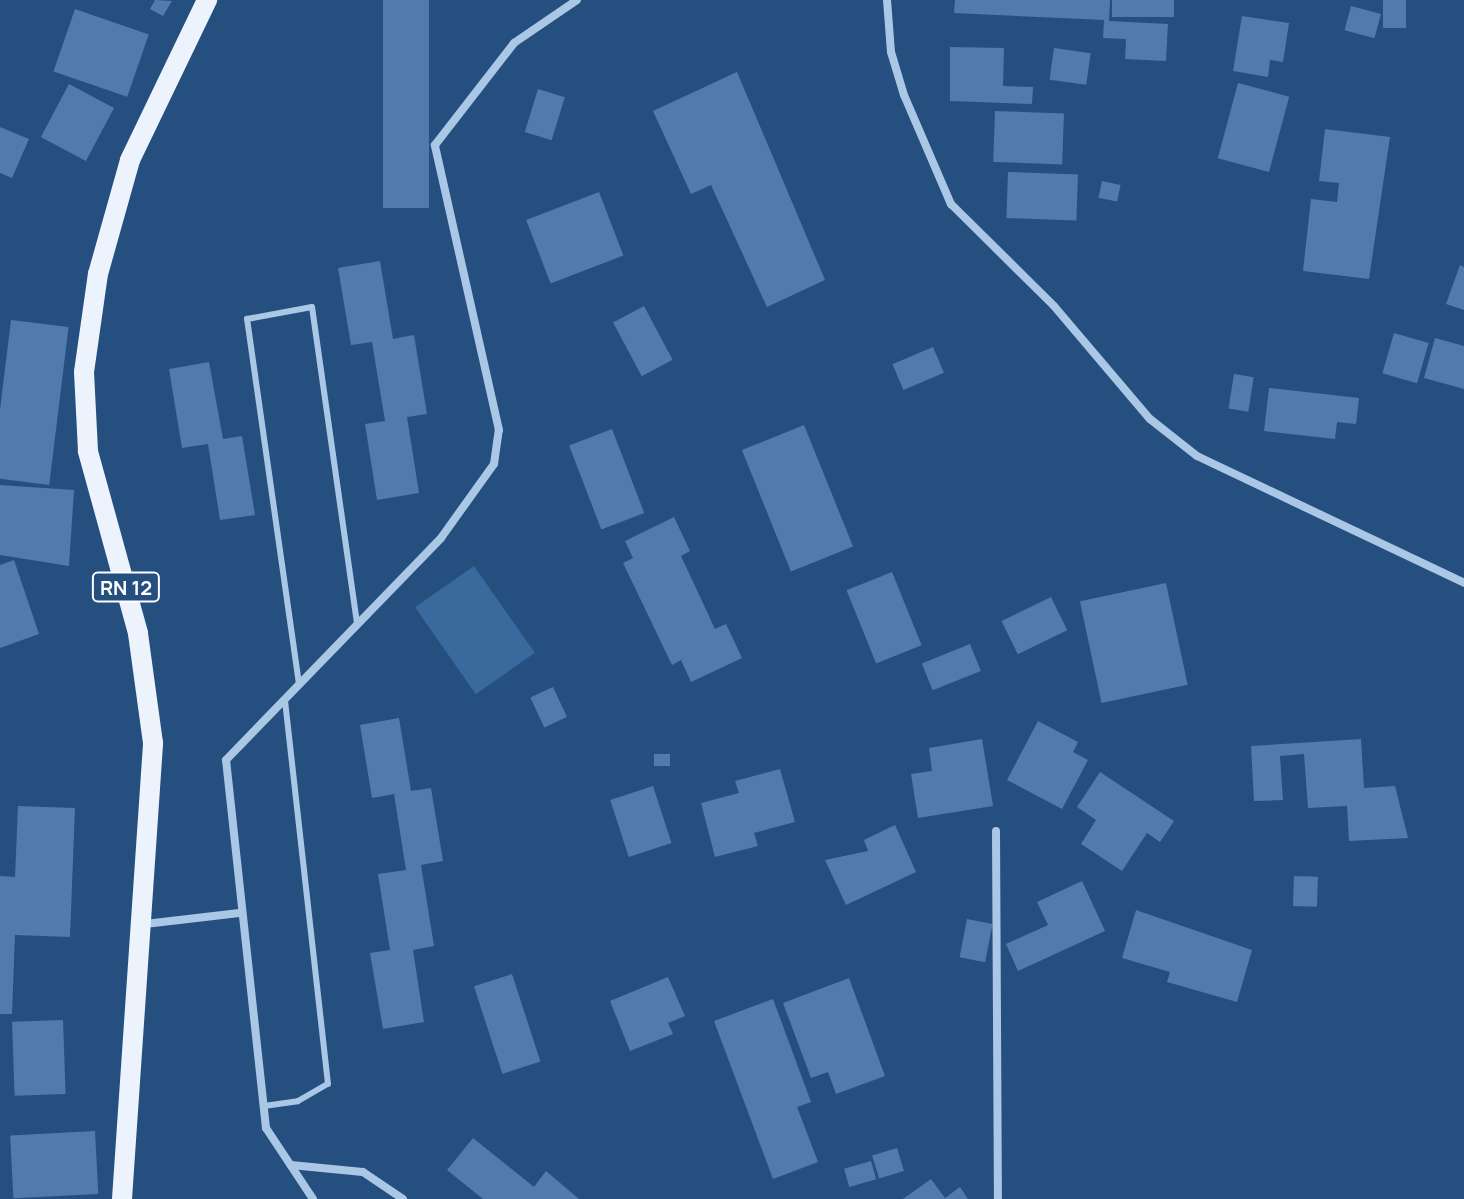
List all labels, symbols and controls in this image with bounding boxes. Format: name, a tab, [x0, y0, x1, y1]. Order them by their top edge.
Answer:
road number: RN 12	[90, 571, 162, 603]

